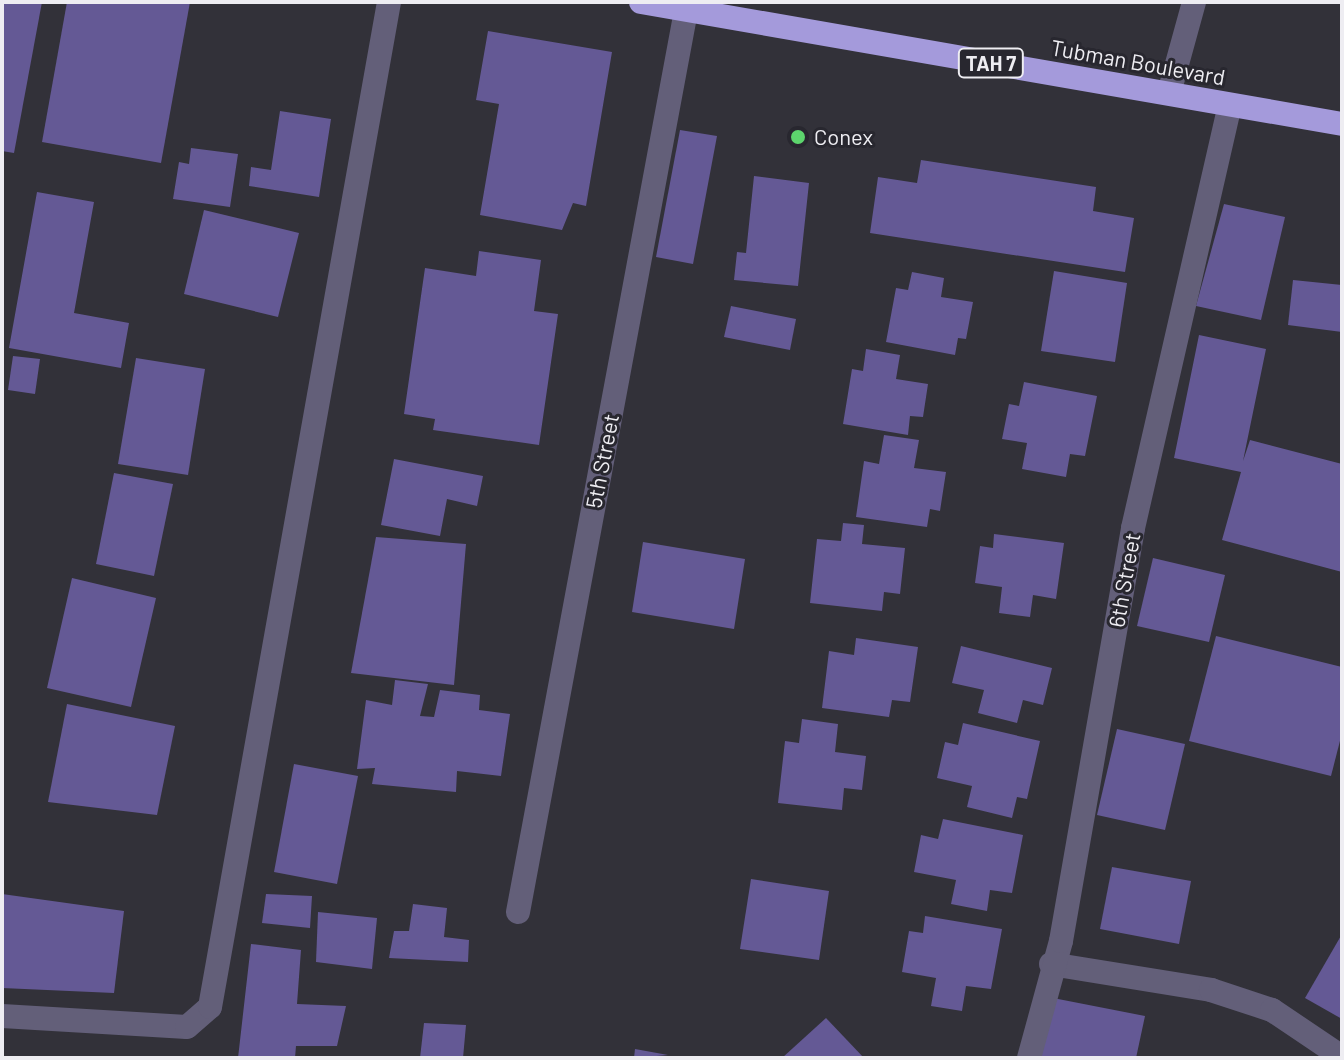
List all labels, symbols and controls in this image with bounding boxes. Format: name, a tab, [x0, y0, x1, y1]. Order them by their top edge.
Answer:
street label: Tubman Boulevard	[1049, 34, 1227, 90]
road number: TAH 7	[957, 47, 1025, 79]
place label: Conex	[814, 124, 873, 150]
marker: Conex	[789, 128, 807, 146]
street label: 5th Street	[580, 412, 624, 510]
street label: 6th Street	[1103, 531, 1145, 629]

